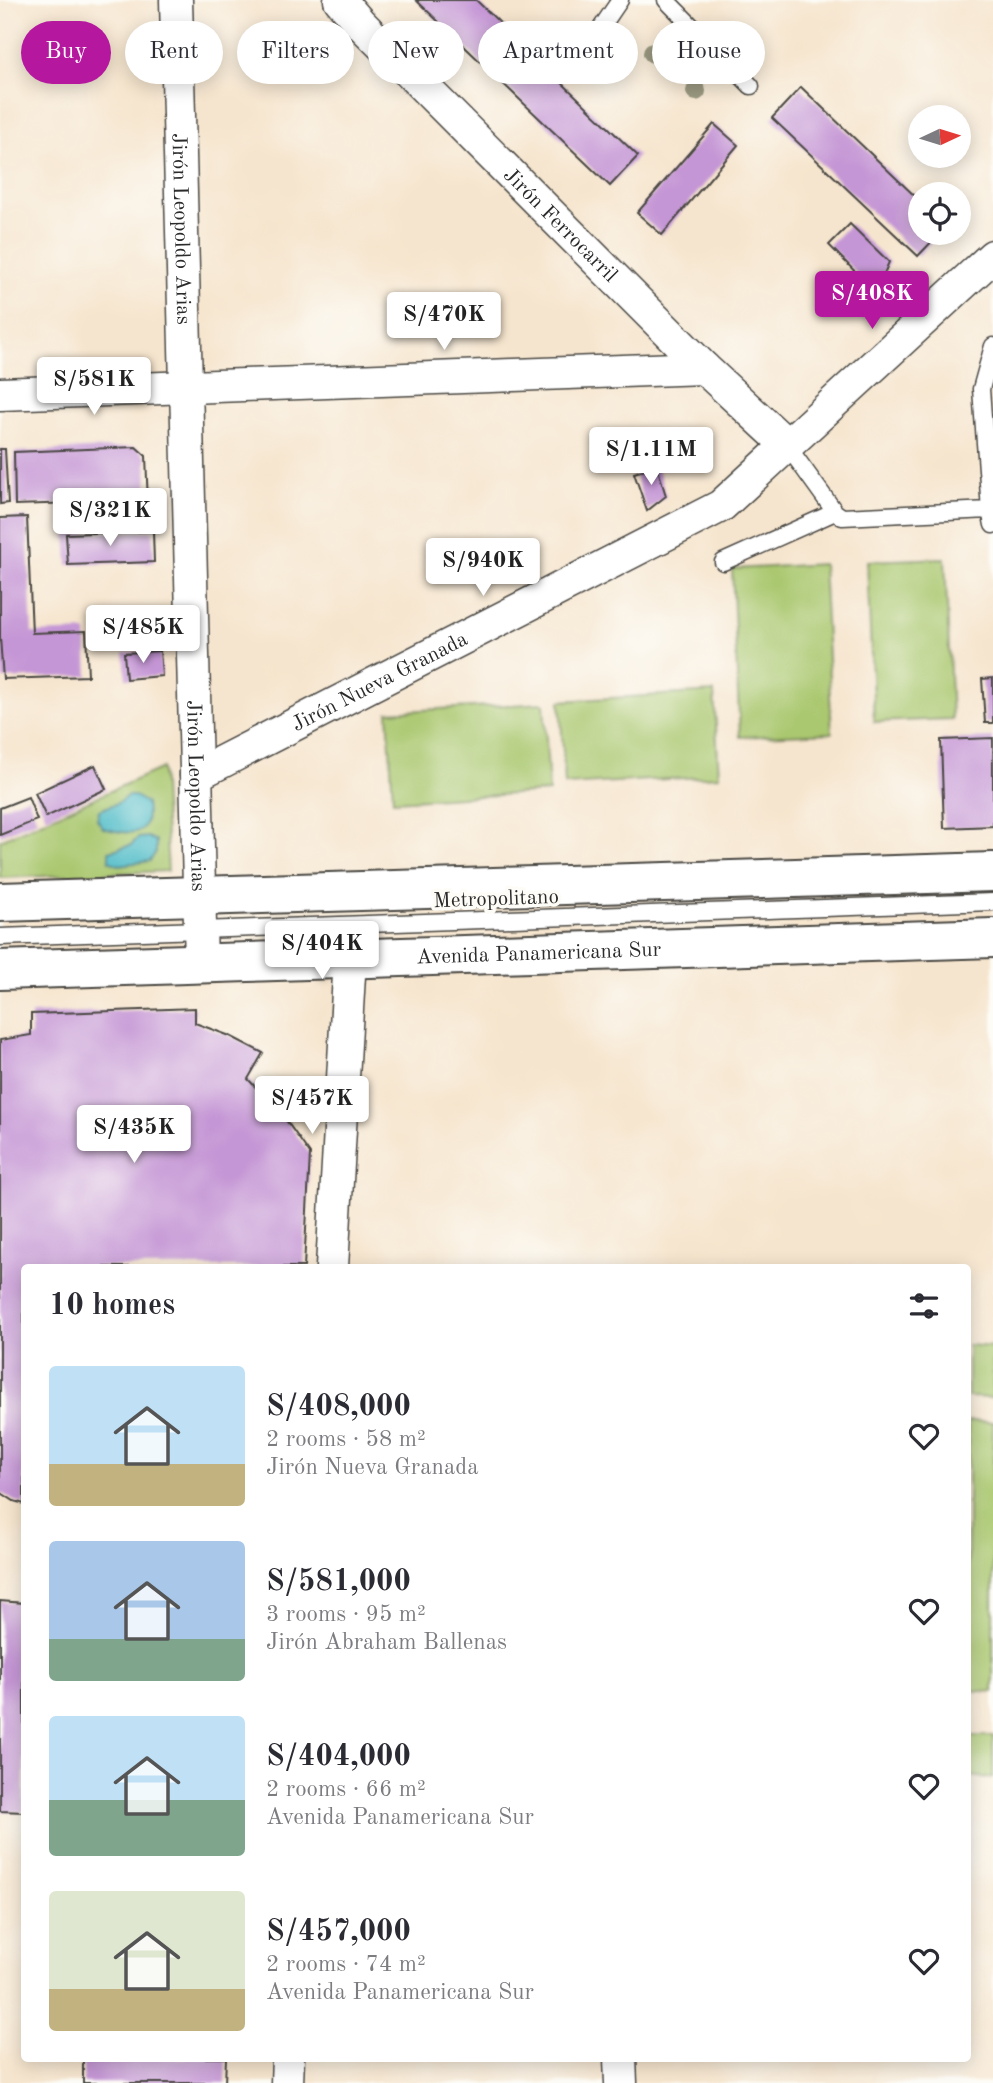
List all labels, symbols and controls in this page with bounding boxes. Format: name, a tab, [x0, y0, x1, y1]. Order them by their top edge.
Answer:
chip: Buy	[21, 21, 111, 84]
chip: Rent	[125, 21, 223, 84]
chip: Filters	[237, 21, 354, 84]
chip: New	[368, 21, 464, 84]
chip: Apartment	[478, 21, 638, 84]
chip: House	[652, 21, 765, 84]
north arrow	[908, 105, 971, 168]
map controls	[908, 105, 971, 245]
street label: Jirón Leopoldo Arias	[167, 133, 193, 325]
street label: Jirón Ferrocarril	[499, 164, 621, 287]
button: locate	[908, 182, 971, 245]
pin: S/408K	[815, 272, 929, 331]
text: S/408K	[831, 282, 913, 305]
pin: S/470K	[387, 292, 501, 352]
text: S/470K	[403, 303, 485, 326]
pin: S/581K	[37, 358, 151, 417]
text: S/581K	[53, 368, 135, 391]
pin: S/1.11M	[586, 428, 716, 487]
text: S/1.11M	[605, 438, 697, 461]
pin: S/321K	[53, 489, 167, 548]
text: S/321K	[69, 499, 151, 522]
pin: S/940K	[426, 538, 540, 598]
text: S/940K	[442, 549, 524, 572]
pin: S/485K	[86, 606, 200, 665]
text: S/485K	[102, 616, 184, 639]
street label: Jirón Nueva Granada	[289, 629, 471, 736]
street label: Jirón Leopoldo Arias	[182, 700, 208, 892]
street label: Metropolitano	[433, 887, 559, 912]
pin: S/404K	[265, 922, 379, 981]
text: S/404K	[281, 932, 363, 955]
street label: Avenida Panamericana Sur	[416, 940, 662, 969]
pin: S/457K	[255, 1076, 369, 1136]
text: S/457K	[271, 1087, 353, 1110]
pin: S/435K	[77, 1106, 191, 1165]
text: S/435K	[93, 1116, 175, 1139]
icon: filters	[905, 1287, 943, 1325]
text: 10 homes	[49, 1291, 175, 1321]
text: S/408,000	[266, 1392, 411, 1422]
icon: home	[105, 1394, 189, 1478]
icon: heart	[905, 1417, 943, 1455]
text: 2 rooms · 58 m²	[266, 1428, 426, 1451]
text: Jirón Nueva Granada	[266, 1456, 479, 1479]
text: S/581,000	[266, 1567, 411, 1597]
icon: home	[105, 1569, 189, 1653]
icon: heart	[905, 1592, 943, 1630]
text: 3 rooms · 95 m²	[266, 1603, 426, 1626]
text: Jirón Abraham Ballenas	[266, 1631, 507, 1654]
text: S/404,000	[266, 1742, 411, 1772]
icon: home	[105, 1744, 189, 1828]
icon: heart	[905, 1767, 943, 1805]
text: 2 rooms · 66 m²	[266, 1778, 426, 1801]
text: Avenida Panamericana Sur	[266, 1806, 534, 1829]
text: S/457,000	[266, 1917, 411, 1947]
icon: home	[105, 1919, 189, 2003]
icon: heart	[905, 1942, 943, 1980]
text: 2 rooms · 74 m²	[266, 1953, 426, 1976]
text: Avenida Panamericana Sur	[266, 1981, 534, 2004]

